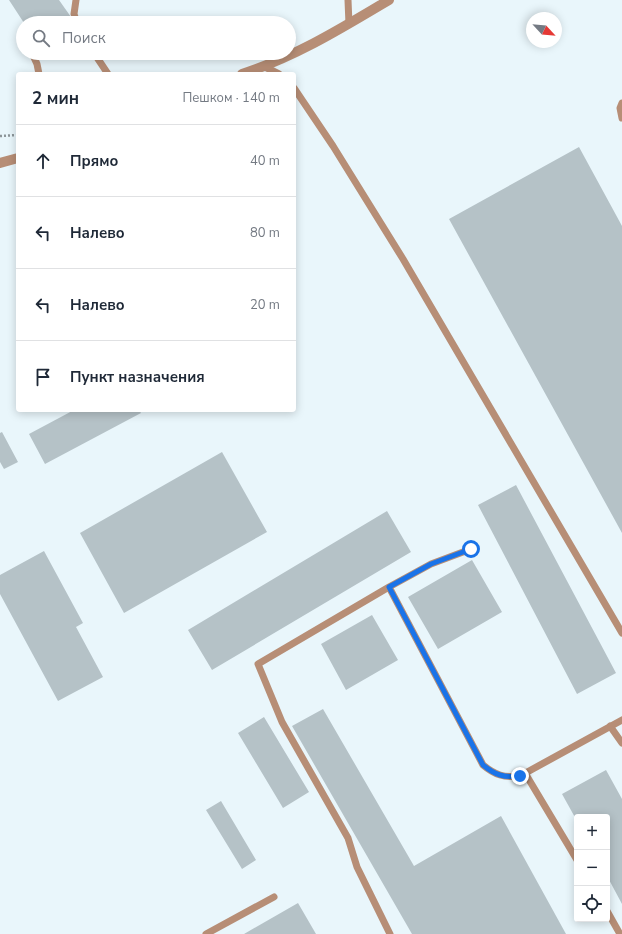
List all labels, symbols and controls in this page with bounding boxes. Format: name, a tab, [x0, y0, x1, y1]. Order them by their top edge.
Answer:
north arrow	[526, 12, 562, 48]
search box	[16, 16, 296, 60]
icon: search	[30, 27, 52, 49]
text: Поиск	[62, 28, 106, 48]
text: 2 мин	[32, 87, 79, 110]
text: Пешком · 140 m	[182, 89, 280, 107]
icon: ahead	[32, 150, 54, 172]
text: Прямо	[70, 151, 118, 171]
text: 40 m	[250, 152, 280, 170]
icon: left	[32, 222, 54, 244]
text: Налево	[70, 223, 125, 243]
text: 80 m	[250, 224, 280, 242]
icon: left	[32, 294, 54, 316]
text: Налево	[70, 295, 125, 315]
text: 20 m	[250, 296, 280, 314]
icon: arrive	[32, 366, 54, 388]
text: Пункт назначения	[70, 367, 205, 387]
route start	[462, 540, 480, 558]
route end	[511, 767, 529, 785]
map controls	[574, 814, 610, 922]
button: +	[574, 814, 610, 850]
button: −	[574, 850, 610, 886]
button: locate	[574, 886, 610, 922]

